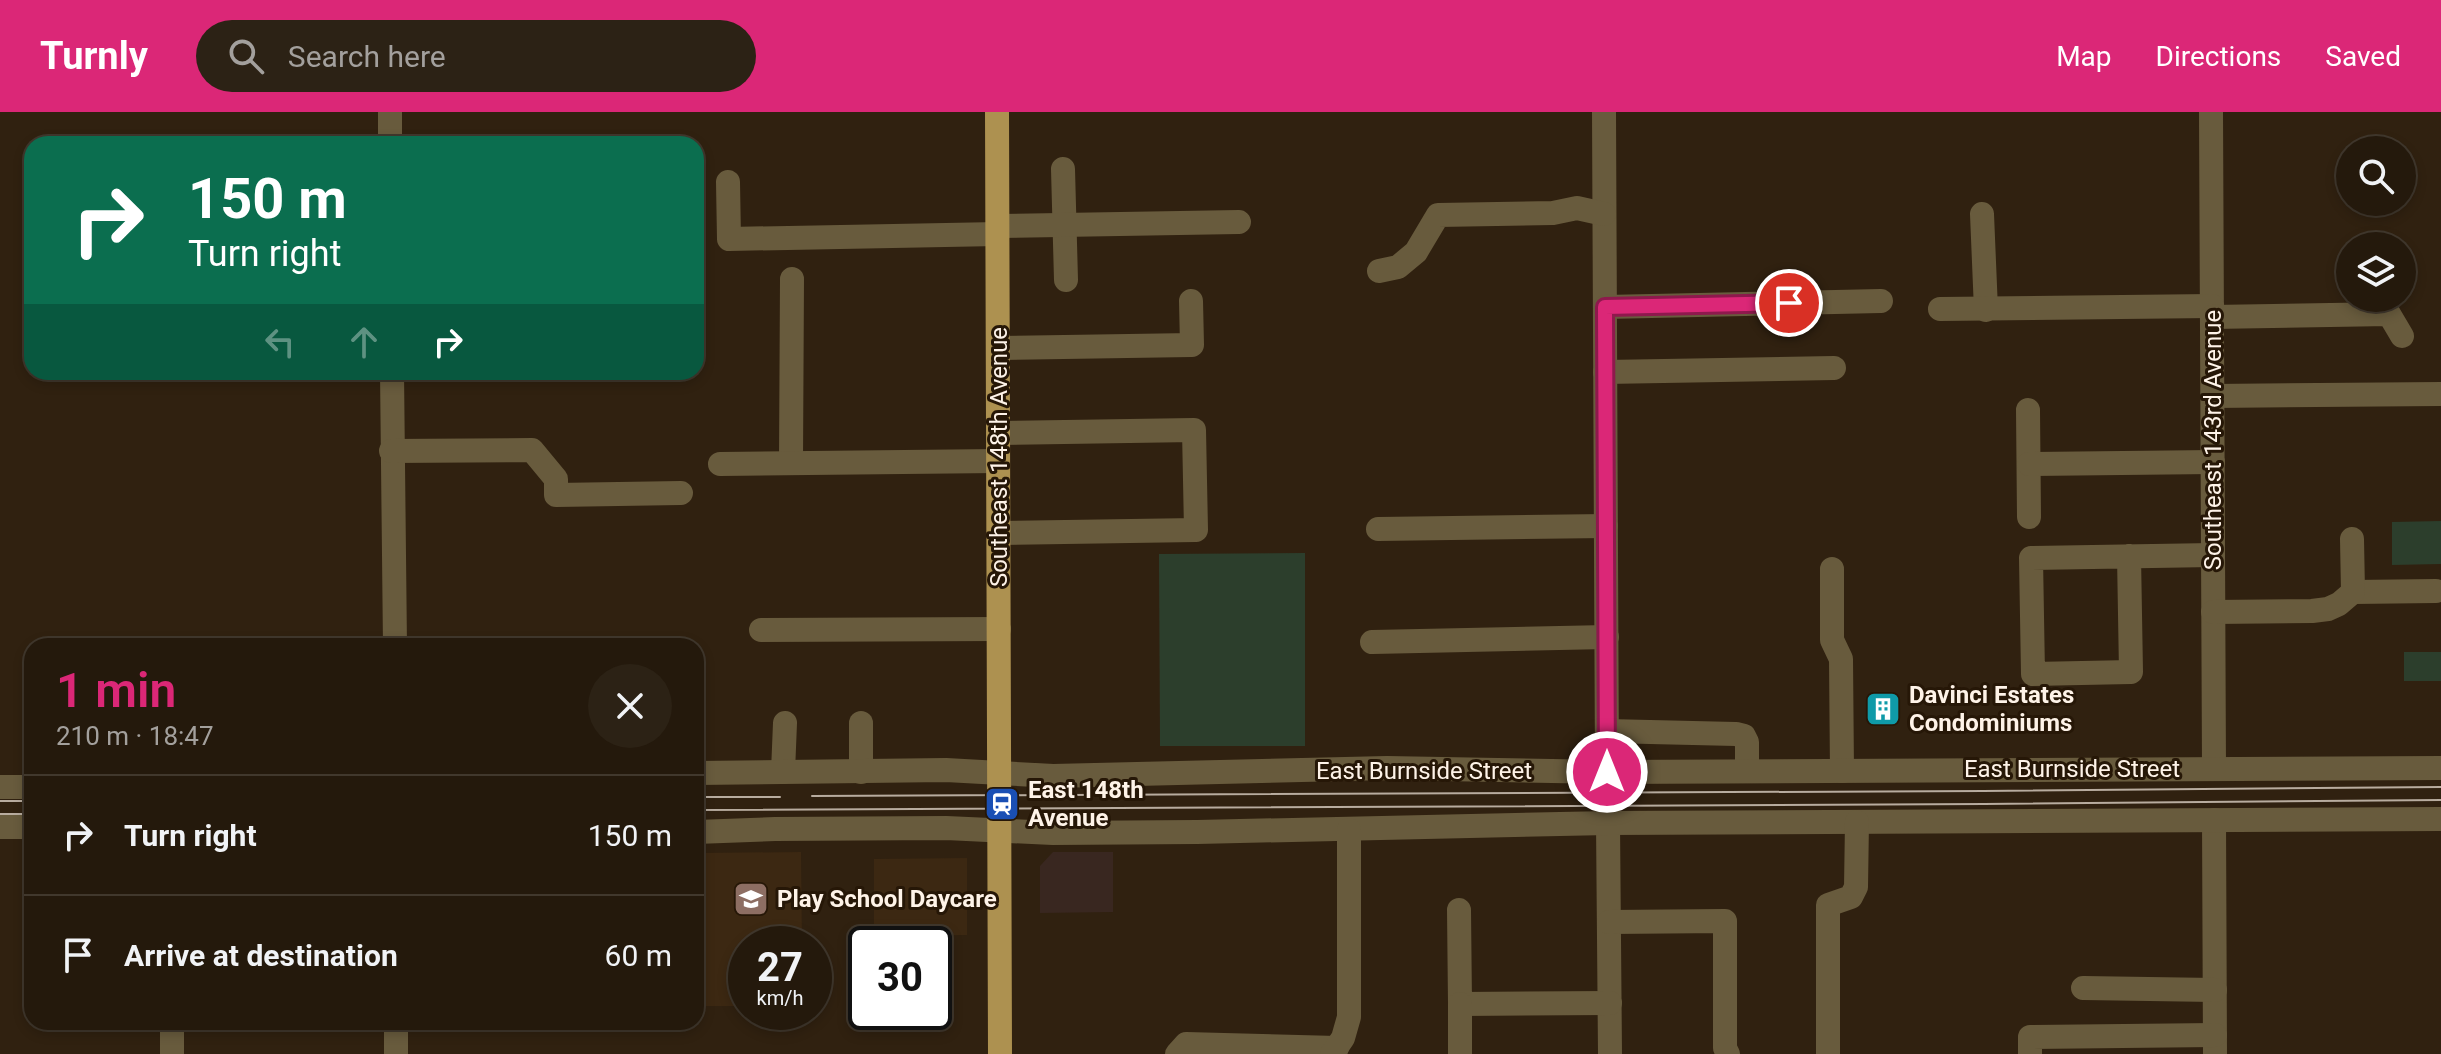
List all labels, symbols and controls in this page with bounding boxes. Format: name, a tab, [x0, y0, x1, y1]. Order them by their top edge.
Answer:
search box	[196, 20, 756, 92]
text: Turnly	[40, 34, 148, 78]
icon: search	[224, 34, 268, 78]
text: Search here	[288, 39, 446, 74]
text: Map	[2056, 40, 2112, 73]
text: Directions	[2156, 40, 2281, 73]
text: Saved	[2325, 40, 2401, 73]
map controls	[2336, 136, 2416, 312]
button: search	[2336, 136, 2416, 216]
text: 150 m	[188, 166, 347, 232]
icon: right	[56, 168, 160, 272]
button: layers	[2336, 232, 2416, 312]
text: Turn right	[188, 233, 341, 275]
pin	[1755, 269, 1823, 337]
icon: arrive	[1767, 281, 1811, 325]
street label: Southeast 143rd Avenue	[2199, 310, 2227, 570]
icon: left	[258, 320, 302, 364]
icon: ahead	[342, 320, 386, 364]
icon: right	[426, 320, 470, 364]
street label: Southeast 148th Avenue	[985, 327, 1013, 587]
text: 1 min	[56, 662, 176, 719]
button: close	[588, 664, 672, 748]
place label: Davinci Estates Condominiums	[1909, 681, 2074, 737]
building icon: Davinci Estates Condominiums	[1864, 690, 1902, 728]
text: 210 m · 18:47	[56, 721, 214, 751]
position arrow	[1565, 730, 1649, 814]
street label: East Burnside Street	[1964, 755, 2180, 783]
street label: East Burnside Street	[1316, 757, 1532, 785]
place label: East 148th Avenue	[1028, 776, 1144, 832]
station icon: East 148th Avenue	[983, 785, 1021, 823]
icon: right	[56, 813, 100, 857]
text: Turn right	[124, 818, 257, 853]
text: 150 m	[588, 818, 672, 853]
school or university icon: Play School Daycare	[732, 880, 770, 918]
place label: Play School Daycare	[777, 885, 997, 913]
speed limit sign: 30	[848, 926, 952, 1030]
icon: arrive	[56, 933, 100, 977]
text: Arrive at destination	[124, 938, 398, 973]
text: 60 m	[605, 938, 672, 973]
text: 27	[757, 944, 803, 991]
text: km/h	[757, 986, 803, 1010]

